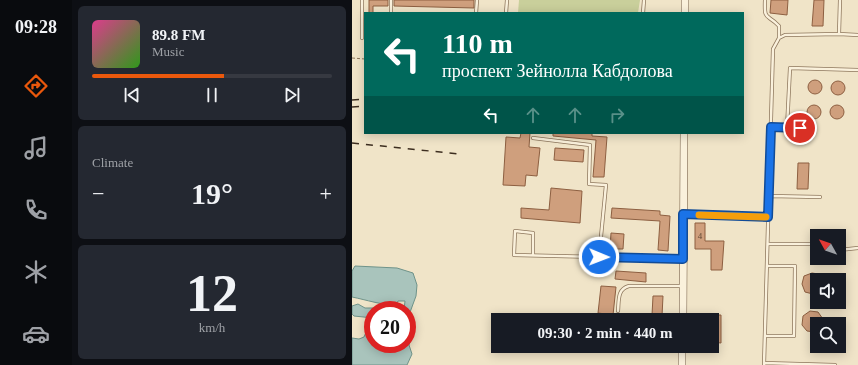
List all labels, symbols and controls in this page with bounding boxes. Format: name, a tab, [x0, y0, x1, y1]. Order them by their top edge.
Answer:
text: 09:28	[15, 17, 57, 37]
text: 89.8 FM	[152, 27, 205, 43]
icon: left	[376, 28, 428, 80]
text: 110 m	[442, 28, 513, 59]
text: Music	[152, 44, 185, 59]
text: проспект Зейнолла Кабдолова	[442, 61, 673, 81]
icon: directions	[22, 72, 50, 100]
icon: previous	[121, 84, 143, 106]
icon: pause	[201, 84, 223, 106]
icon: next	[281, 84, 303, 106]
icon: left	[480, 104, 502, 126]
icon: ahead	[522, 104, 544, 126]
icon: ahead	[564, 104, 586, 126]
icon: right	[606, 104, 628, 126]
pin	[783, 111, 817, 145]
icon: arrive	[789, 117, 811, 139]
icon: music	[22, 134, 50, 162]
text: Climate	[92, 155, 133, 170]
text: 19°	[191, 177, 233, 210]
text: −	[92, 181, 104, 206]
text: +	[320, 181, 332, 206]
icon: phone	[22, 196, 50, 224]
north arrow	[810, 229, 846, 265]
map controls	[810, 229, 846, 353]
house number: 4	[698, 231, 703, 241]
position arrow	[578, 236, 620, 278]
icon: climate	[22, 258, 50, 286]
text: 12	[186, 265, 238, 322]
button: sound	[810, 273, 846, 309]
speed limit sign: 20	[364, 301, 416, 353]
button: search	[810, 317, 846, 353]
icon: car	[22, 320, 50, 348]
text: km/h	[199, 320, 225, 335]
text: 09:30 · 2 min · 440 m	[538, 325, 673, 341]

